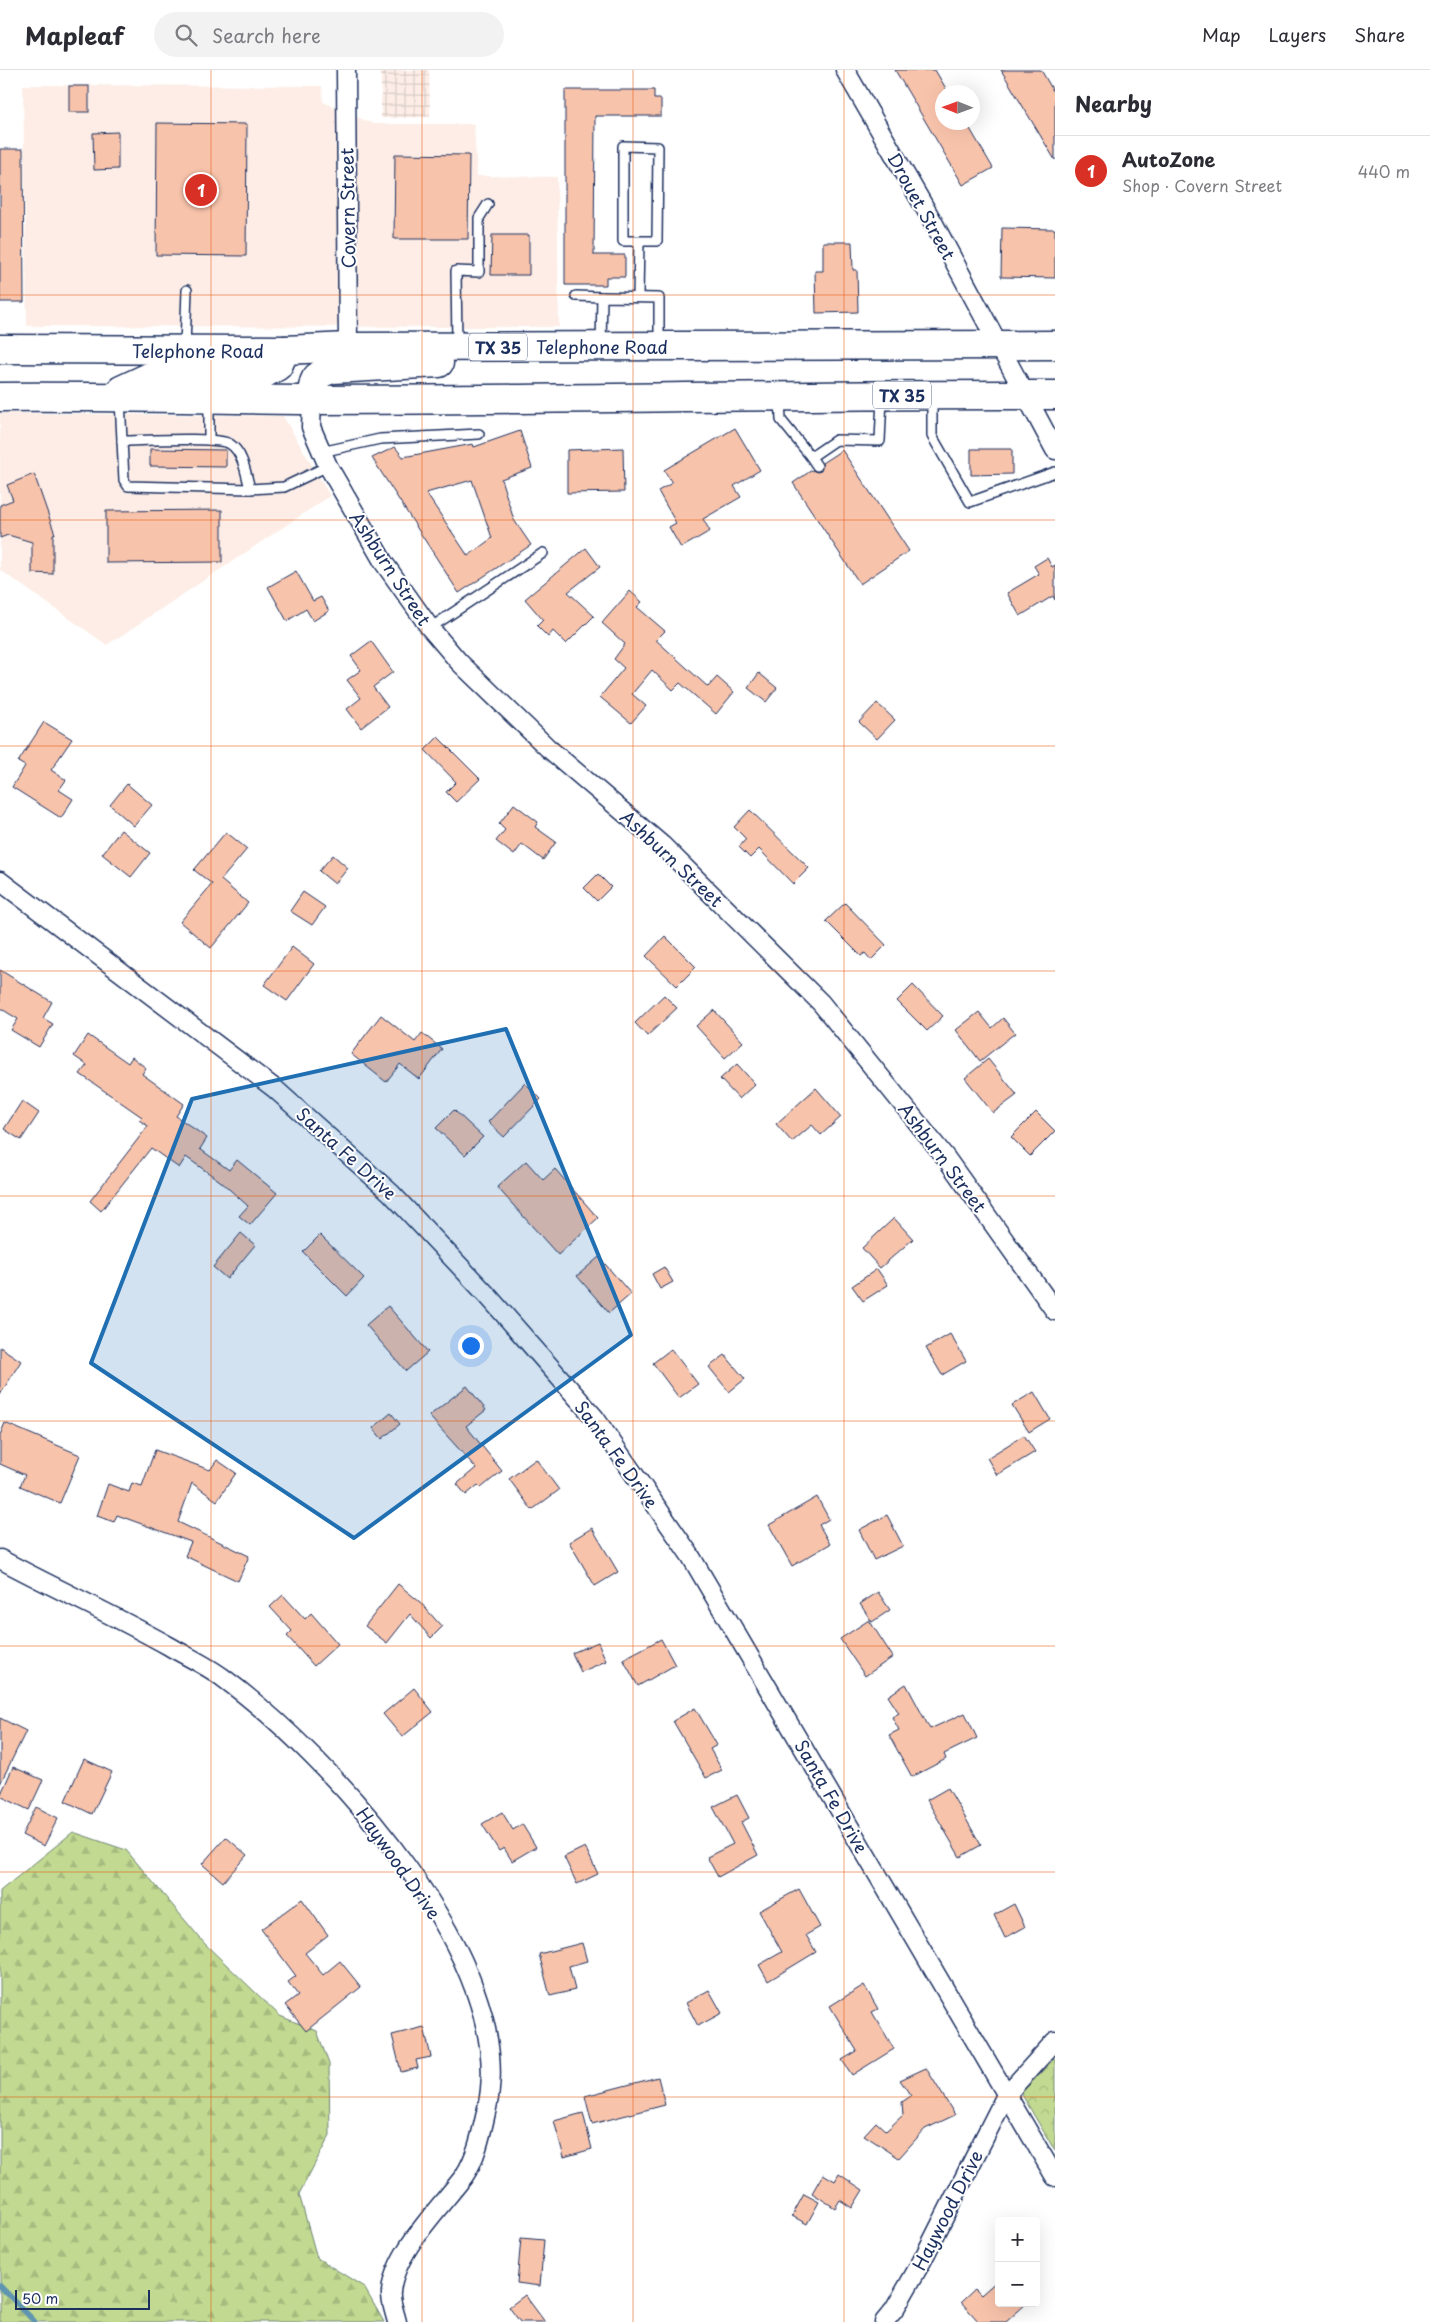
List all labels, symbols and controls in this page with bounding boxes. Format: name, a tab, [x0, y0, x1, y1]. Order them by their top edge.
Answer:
search box	[154, 12, 504, 57]
text: Mapleaf	[25, 17, 124, 53]
icon: search	[172, 21, 200, 49]
text: Search here	[212, 21, 321, 49]
text: Map	[1202, 21, 1241, 48]
text: Layers	[1269, 21, 1326, 48]
text: Share	[1354, 21, 1405, 48]
north arrow	[935, 85, 980, 130]
text: Nearby	[1075, 87, 1152, 119]
text: AutoZone	[1122, 145, 1215, 173]
street label: Covern Street	[332, 147, 362, 269]
street label: Drouet Street	[881, 147, 963, 265]
text: 1	[1087, 159, 1095, 183]
text: 440 m	[1358, 159, 1410, 183]
pin: 1	[185, 171, 217, 209]
text: Shop · Covern Street	[1122, 173, 1282, 197]
street label: Telephone Road	[536, 333, 668, 360]
road number: TX 35	[469, 334, 527, 360]
street label: Telephone Road	[132, 337, 264, 364]
road number: TX 35	[873, 382, 931, 408]
street label: Ashburn Street	[344, 505, 438, 631]
street label: Ashburn Street	[615, 803, 729, 913]
street label: Ashburn Street	[893, 1096, 993, 1218]
street label: Santa Fe Drive	[291, 1100, 403, 1206]
your location	[458, 1333, 484, 1359]
street label: Santa Fe Drive	[569, 1395, 665, 1513]
street label: Santa Fe Drive	[789, 1734, 875, 1858]
street label: Haywood Drive	[350, 1801, 448, 1925]
street label: Haywood Drive	[905, 2145, 989, 2275]
map controls	[995, 2217, 1040, 2307]
button: +	[995, 2217, 1040, 2262]
button: −	[995, 2262, 1040, 2307]
scale bar	[15, 2287, 150, 2310]
text: 50 m	[22, 2288, 58, 2309]

